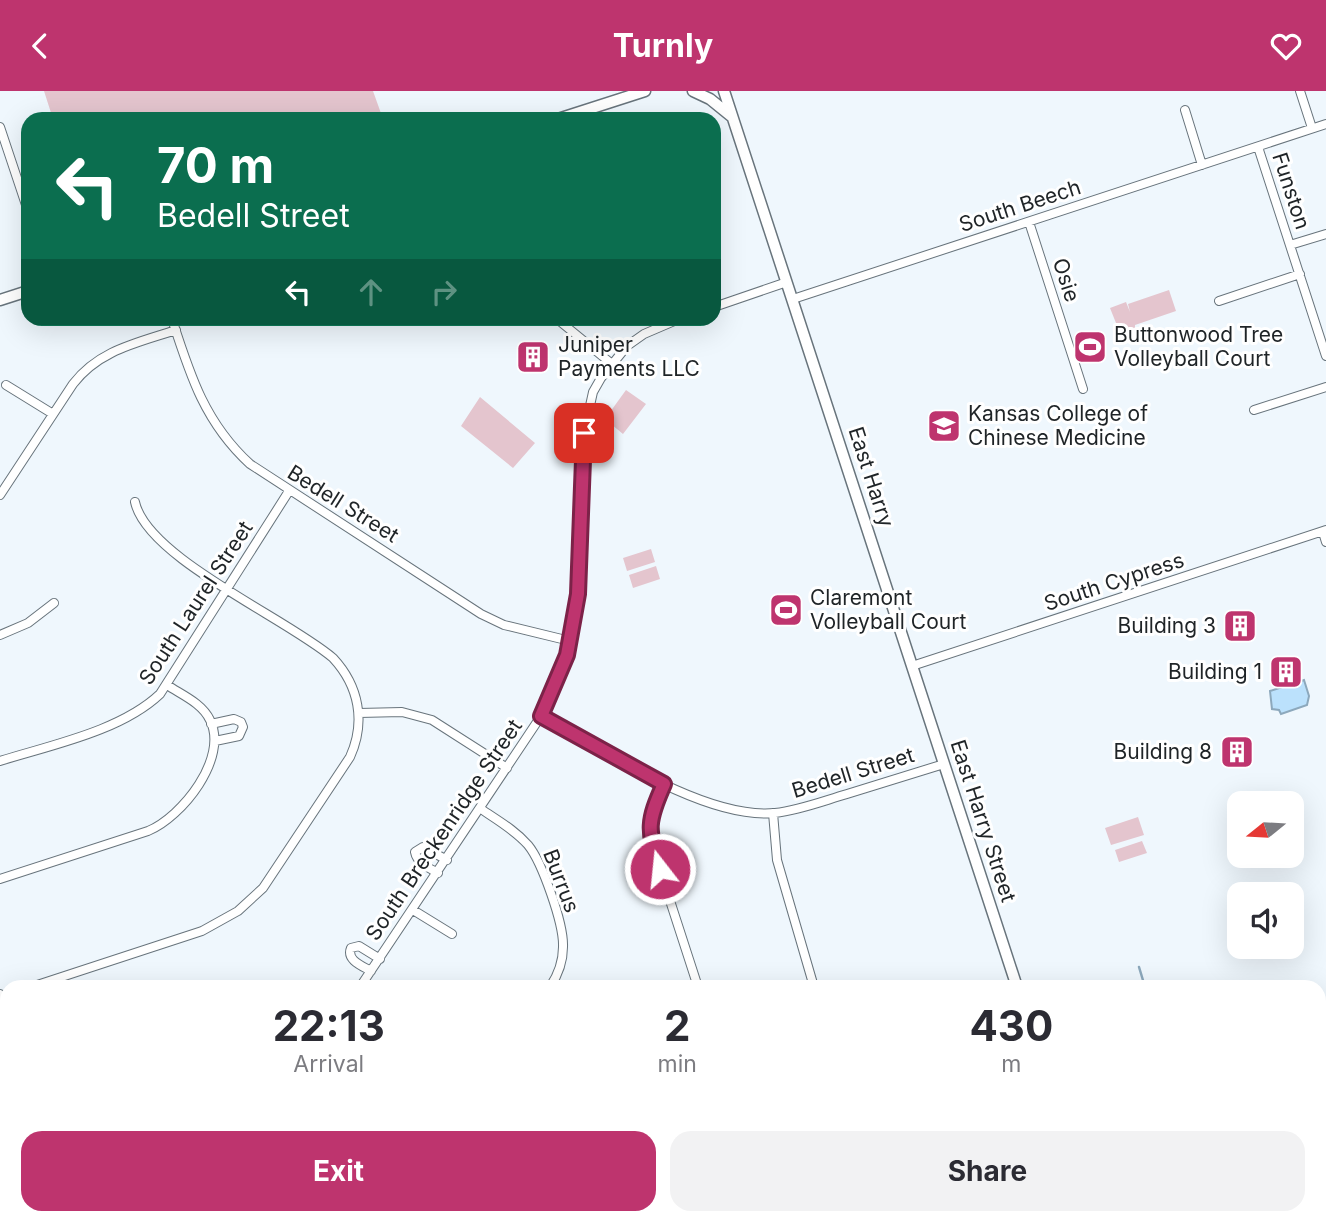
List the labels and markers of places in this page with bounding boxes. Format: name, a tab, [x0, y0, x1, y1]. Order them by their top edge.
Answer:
place label: Buttonwood Tree Volleyball Court	[1114, 322, 1283, 371]
sports icon: Buttonwood Tree Volleyball Court	[1071, 328, 1109, 366]
place label: Juniper Payments LLC	[558, 332, 700, 381]
building icon: Juniper Payments LLC	[514, 338, 552, 376]
place label: Kansas College of Chinese Medicine	[968, 401, 1148, 450]
pin	[554, 403, 614, 463]
school or university icon: Kansas College of Chinese Medicine	[925, 407, 963, 445]
place label: Claremont Volleyball Court	[810, 585, 966, 634]
sports icon: Claremont Volleyball Court	[767, 591, 805, 629]
building icon: Building 3	[1221, 607, 1259, 645]
place label: Building 3	[1118, 613, 1216, 638]
building icon: Building 1	[1267, 653, 1305, 691]
place label: Building 1	[1168, 659, 1262, 684]
building icon: Building 8	[1218, 733, 1256, 771]
place label: Building 8	[1114, 739, 1212, 764]

